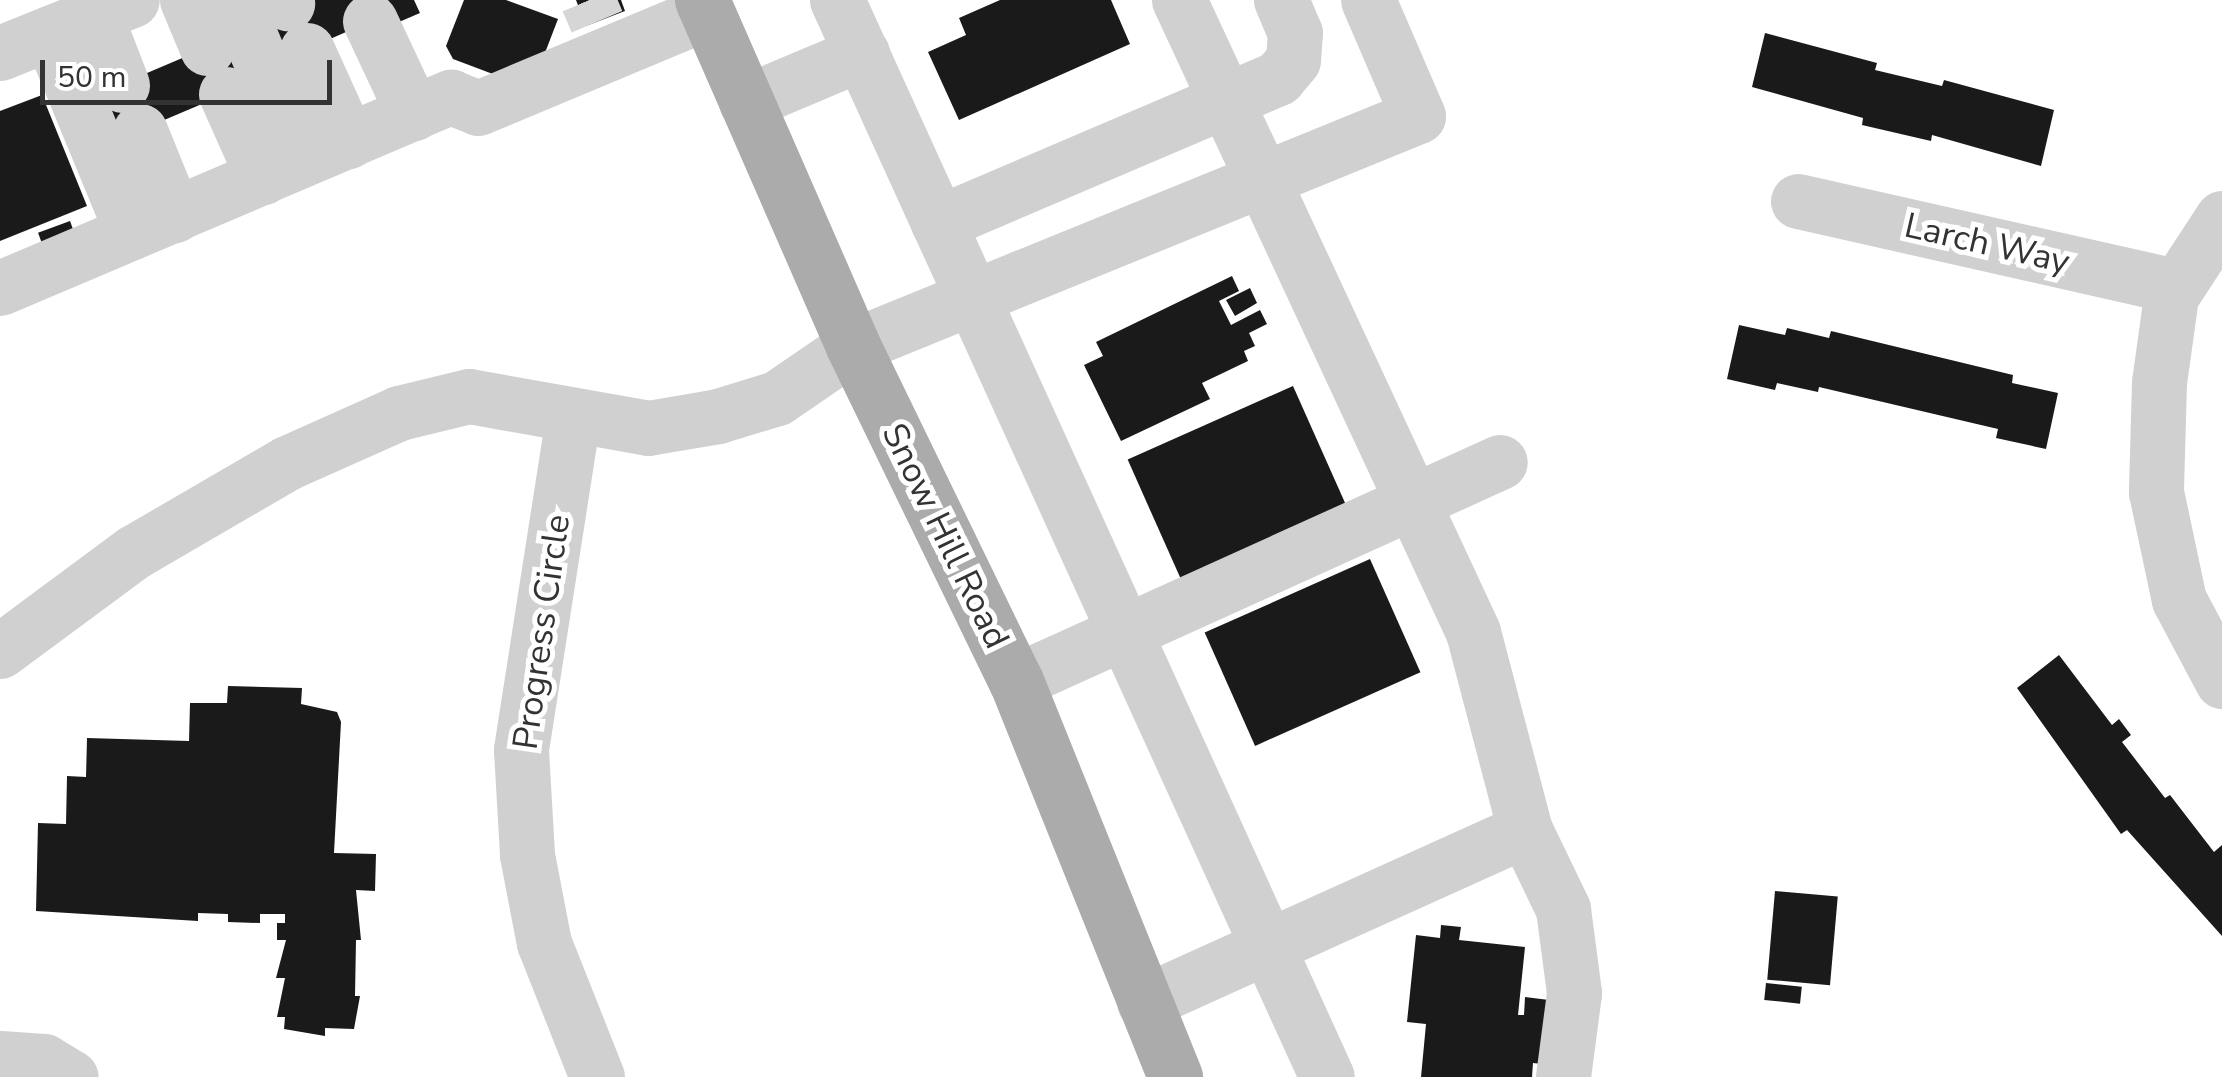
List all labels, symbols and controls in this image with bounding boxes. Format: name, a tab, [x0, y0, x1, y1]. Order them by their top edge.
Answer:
scale bar	[45, 40, 338, 102]
text: 50 m	[57, 57, 126, 98]
street label: Larch Way	[1901, 205, 2073, 283]
street label: Snow Hill Road	[872, 417, 1018, 655]
street label: Progress Circle	[505, 512, 579, 752]

